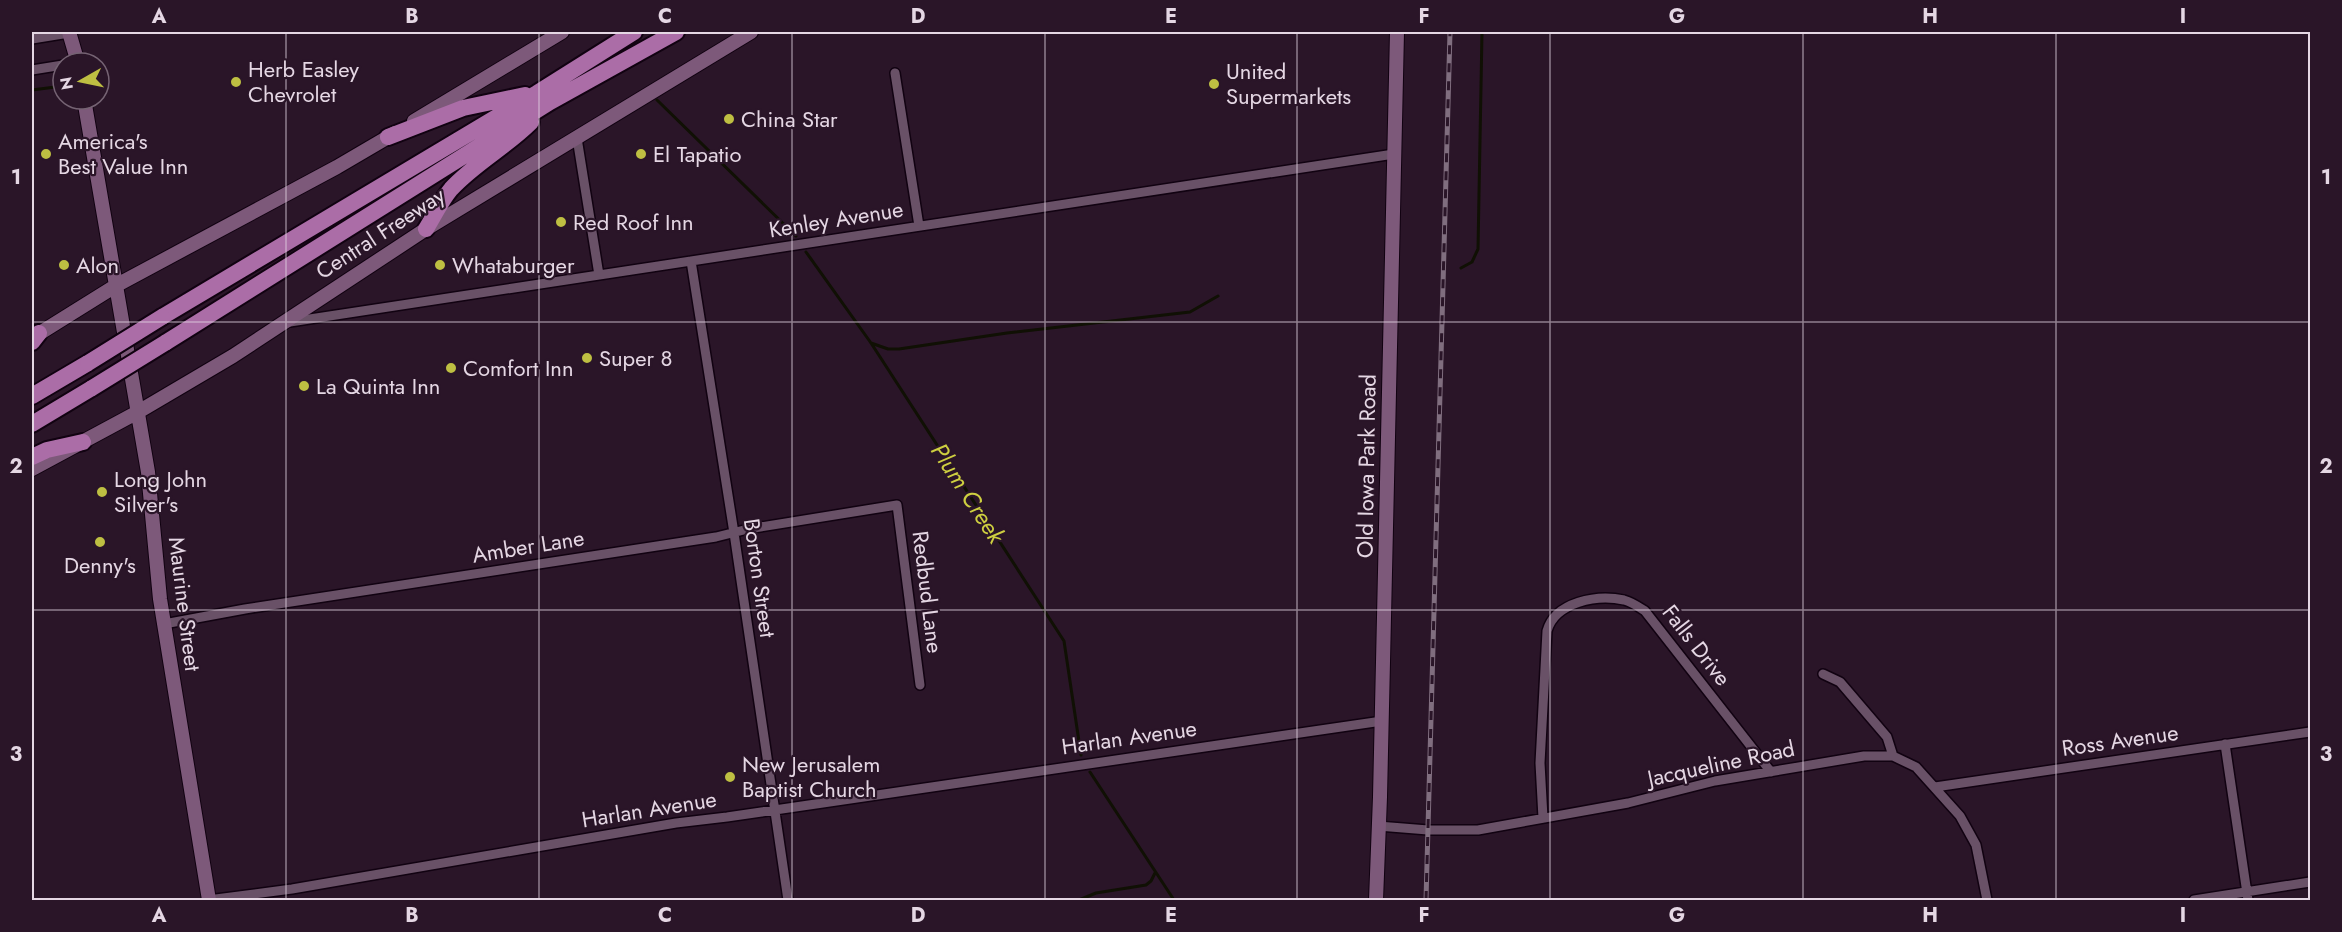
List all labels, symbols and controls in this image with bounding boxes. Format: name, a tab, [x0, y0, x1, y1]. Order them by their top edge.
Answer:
text: A	[151, 2, 167, 31]
text: B	[405, 2, 419, 31]
text: C	[658, 2, 672, 31]
text: D	[911, 2, 925, 31]
text: E	[1165, 2, 1177, 31]
text: F	[1418, 2, 1430, 31]
text: G	[1669, 2, 1685, 31]
text: H	[1922, 2, 1938, 31]
text: I	[2180, 2, 2186, 31]
north arrow	[51, 51, 111, 111]
place label: Herb Easley Chevrolet	[248, 53, 359, 110]
place label: United Supermarkets	[1226, 55, 1351, 112]
text: N	[54, 75, 79, 91]
marker: Herb Easley Chevrolet	[229, 75, 243, 89]
marker: United Supermarkets	[1207, 77, 1221, 91]
place label: China Star	[741, 103, 838, 135]
marker: China Star	[722, 112, 736, 126]
place label: America's Best Value Inn	[58, 125, 188, 182]
place label: El Tapatio	[653, 138, 742, 170]
marker: America's Best Value Inn	[39, 147, 53, 161]
marker: El Tapatio	[634, 147, 648, 161]
text: 1	[11, 163, 21, 192]
text: 1	[2321, 163, 2331, 192]
street label: Central Freeway	[309, 179, 451, 287]
street label: Kenley Avenue	[767, 193, 905, 245]
place label: Red Roof Inn	[573, 206, 694, 238]
marker: Red Roof Inn	[554, 215, 568, 229]
place label: Alon	[76, 249, 119, 281]
place label: Whataburger	[452, 249, 575, 281]
marker: Alon	[57, 258, 71, 272]
marker: Whataburger	[433, 258, 447, 272]
place label: Super 8	[599, 342, 673, 374]
marker: Super 8	[580, 351, 594, 365]
place label: Comfort Inn	[463, 352, 573, 384]
marker: Comfort Inn	[444, 361, 458, 375]
place label: La Quinta Inn	[316, 370, 440, 402]
street label: Old Iowa Park Road	[1348, 374, 1384, 558]
marker: La Quinta Inn	[297, 379, 311, 393]
water label: Plum Creek	[922, 436, 1015, 552]
text: 2	[9, 452, 23, 481]
text: 2	[2319, 452, 2333, 481]
place label: Long John Silver's	[114, 463, 207, 520]
marker: Long John Silver's	[95, 485, 109, 499]
street label: Borton Street	[736, 516, 784, 640]
street label: Amber Lane	[470, 521, 586, 571]
street label: Redbud Lane	[905, 529, 951, 655]
marker: Denny's	[93, 535, 107, 549]
street label: Maurine Street	[161, 535, 209, 674]
place label: Denny's	[64, 549, 136, 581]
street label: Falls Drive	[1655, 598, 1739, 692]
street label: Harlan Avenue	[1059, 712, 1199, 762]
street label: Ross Avenue	[2060, 716, 2180, 764]
street label: Jacqueline Road	[1642, 732, 1797, 795]
text: 3	[10, 740, 22, 769]
text: 3	[2320, 740, 2332, 769]
place label: New Jerusalem Baptist Church	[742, 748, 880, 805]
marker: New Jerusalem Baptist Church	[723, 770, 737, 784]
street label: Harlan Avenue	[579, 783, 719, 835]
text: A	[151, 901, 167, 930]
text: B	[405, 901, 419, 930]
text: C	[658, 901, 672, 930]
text: D	[911, 901, 925, 930]
text: E	[1165, 901, 1177, 930]
text: F	[1418, 901, 1430, 930]
text: G	[1669, 901, 1685, 930]
text: H	[1922, 901, 1938, 930]
text: I	[2180, 901, 2186, 930]

